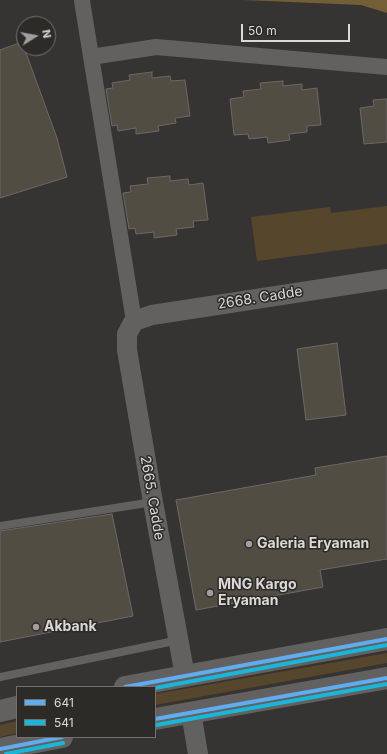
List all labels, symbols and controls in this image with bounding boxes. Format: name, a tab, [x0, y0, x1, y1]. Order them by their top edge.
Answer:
north arrow	[16, 16, 56, 56]
scale bar	[243, 16, 352, 42]
text: 50 m	[248, 23, 277, 38]
text: N	[39, 28, 54, 39]
street label: 2668. Cadde	[216, 283, 304, 313]
street label: 2665. Cadde	[136, 454, 168, 542]
place label: Galeria Eryaman	[257, 536, 369, 552]
marker: Galeria Eryaman	[244, 539, 254, 549]
place label: MNG Kargo Eryaman	[218, 577, 297, 610]
marker: MNG Kargo Eryaman	[205, 588, 215, 598]
place label: Akbank	[44, 619, 96, 635]
marker: Akbank	[31, 622, 41, 632]
legend	[16, 686, 156, 738]
text: 641	[54, 695, 74, 710]
text: 541	[54, 715, 74, 730]

